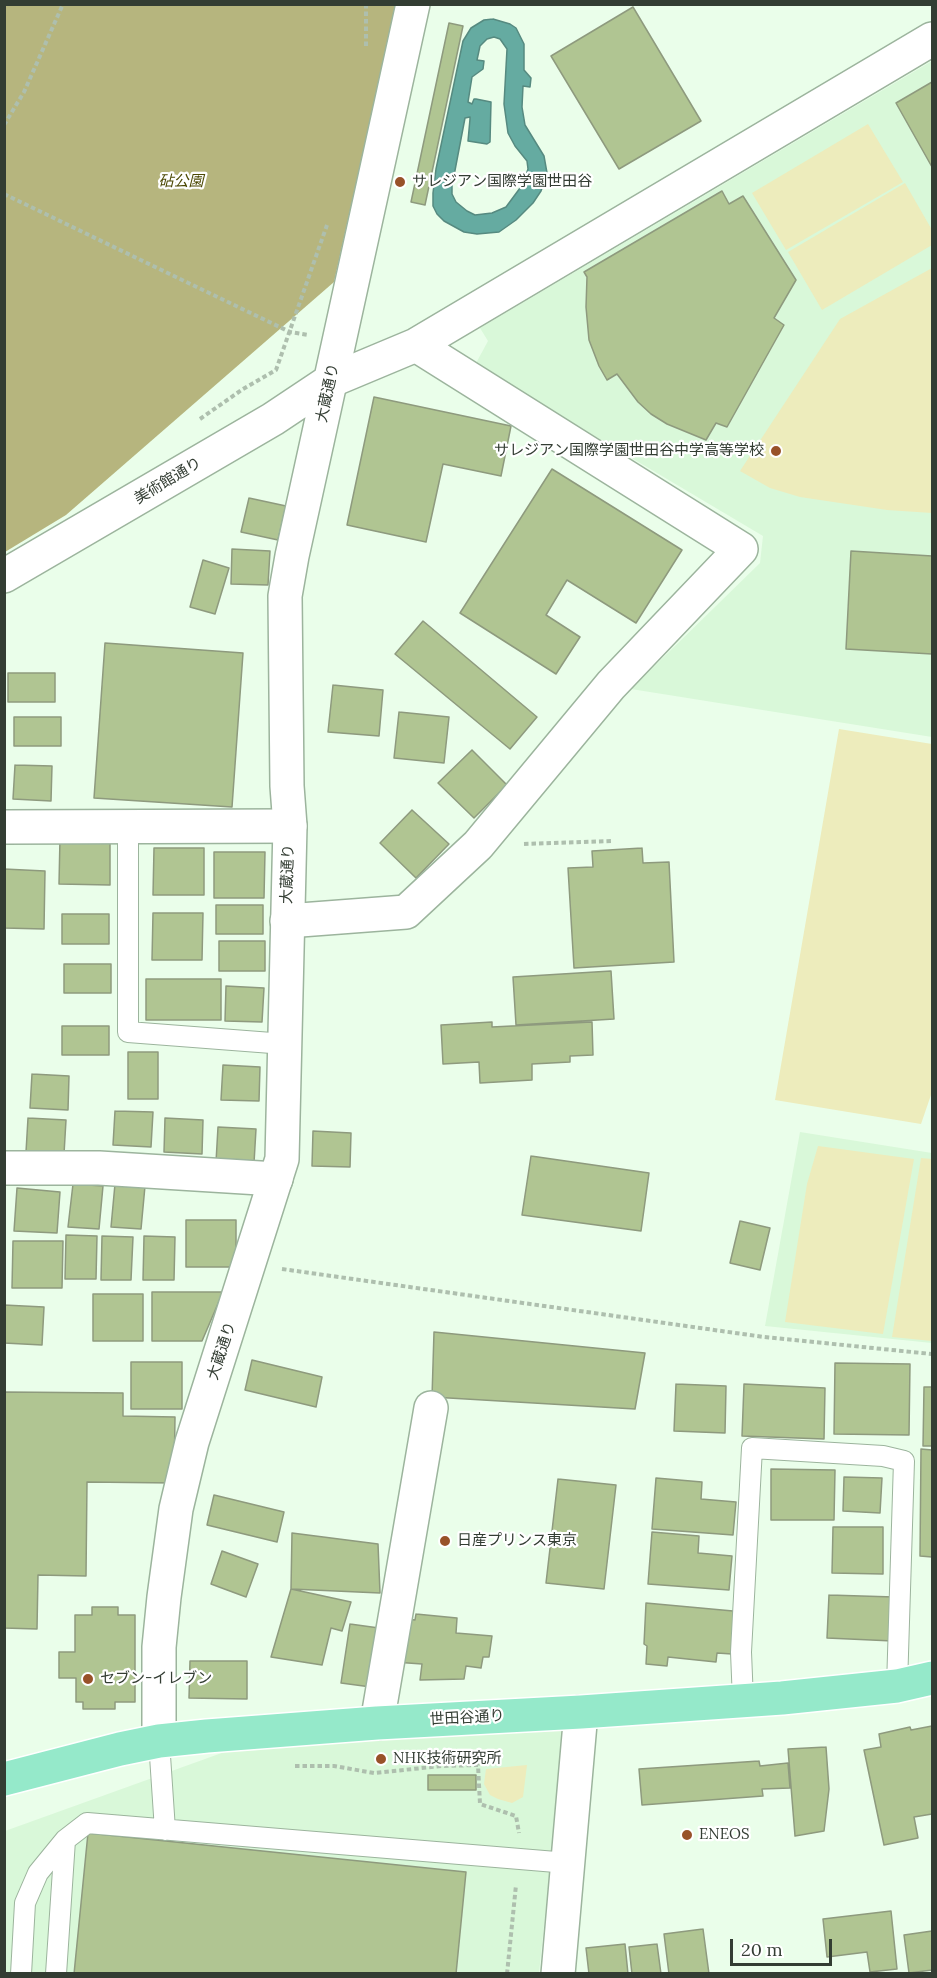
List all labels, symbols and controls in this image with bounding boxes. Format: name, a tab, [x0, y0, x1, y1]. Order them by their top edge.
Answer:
park label: 砧公園	[159, 173, 203, 191]
place label: サレジアン国際学園世田谷	[412, 173, 592, 191]
marker: サレジアン国際学園世田谷	[393, 175, 407, 189]
street label: 大蔵通り	[313, 362, 343, 424]
place label: サレジアン国際学園世田谷中学高等学校	[494, 442, 764, 460]
marker: サレジアン国際学園世田谷中学高等学校	[769, 444, 783, 458]
street label: 美術館通り	[131, 454, 205, 508]
street label: 大蔵通り	[278, 844, 298, 904]
street label: 大蔵通り	[204, 1320, 240, 1382]
place label: 日産プリンス東京	[457, 1532, 577, 1550]
marker: 日産プリンス東京	[438, 1534, 452, 1548]
place label: セブン-イレブン	[100, 1670, 212, 1688]
marker: セブン-イレブン	[81, 1672, 95, 1686]
street label: 世田谷通り	[429, 1707, 505, 1729]
place label: NHK技術研究所	[393, 1750, 501, 1768]
marker: NHK技術研究所	[374, 1752, 388, 1766]
place label: ENEOS	[699, 1826, 750, 1844]
marker: ENEOS	[680, 1828, 694, 1842]
scale bar	[733, 1927, 835, 1965]
text: 20 m	[741, 1938, 783, 1961]

